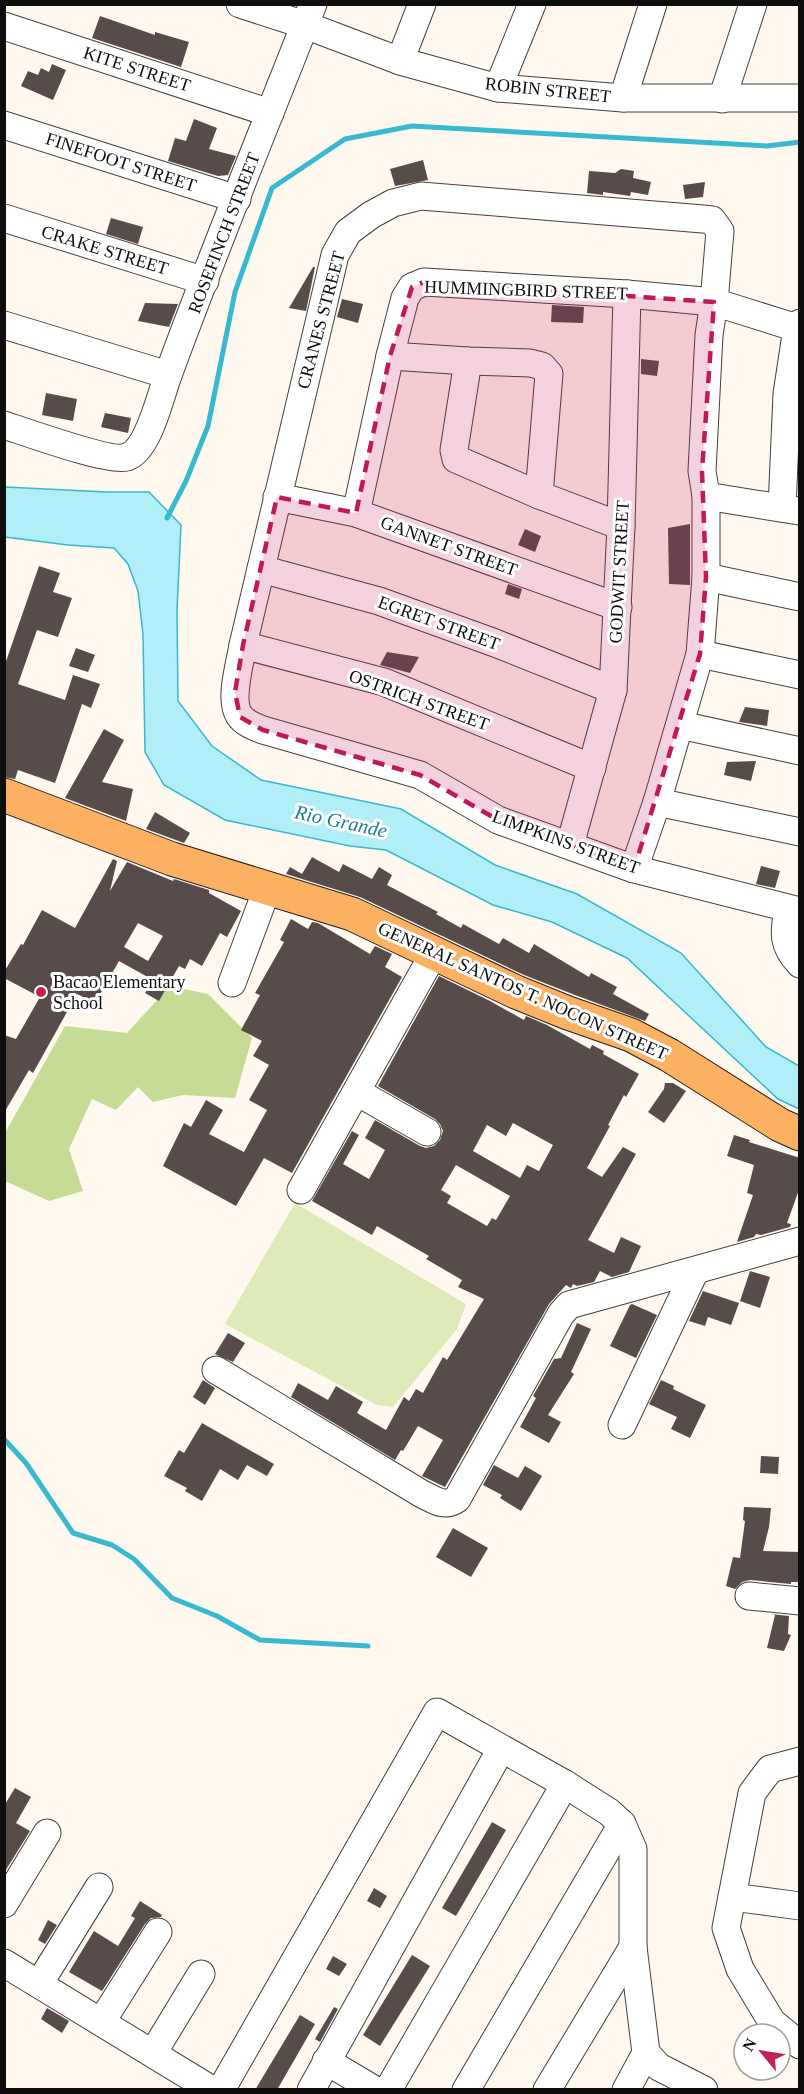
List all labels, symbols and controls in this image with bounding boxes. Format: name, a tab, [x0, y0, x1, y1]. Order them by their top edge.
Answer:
street label: KITE STREET	[81, 42, 193, 96]
street label: ROBIN STREET	[484, 73, 612, 107]
street label: FINEFOOT STREET	[43, 128, 199, 196]
street label: ROSEFINCH STREET	[184, 150, 264, 316]
street label: CRAKE STREET	[39, 221, 171, 279]
street label: CRANES STREET	[293, 249, 349, 391]
street label: HUMMINGBIRD STREET	[424, 276, 628, 304]
street label: GODWIT STREET	[605, 500, 633, 644]
street label: GANNET STREET	[378, 512, 520, 580]
street label: EGRET STREET	[375, 592, 503, 654]
street label: OSTRICH STREET	[346, 665, 492, 735]
water label: Rio Grande	[292, 800, 389, 842]
street label: LIMPKINS STREET	[490, 806, 642, 878]
street label: GENERAL SANTOS T. NOCON STREET	[375, 918, 671, 1064]
place label: Bacao Elementary School	[53, 972, 185, 1013]
marker: Bacao Elementary School	[34, 985, 48, 999]
north arrow	[732, 2022, 792, 2082]
text: N	[739, 2035, 760, 2054]

